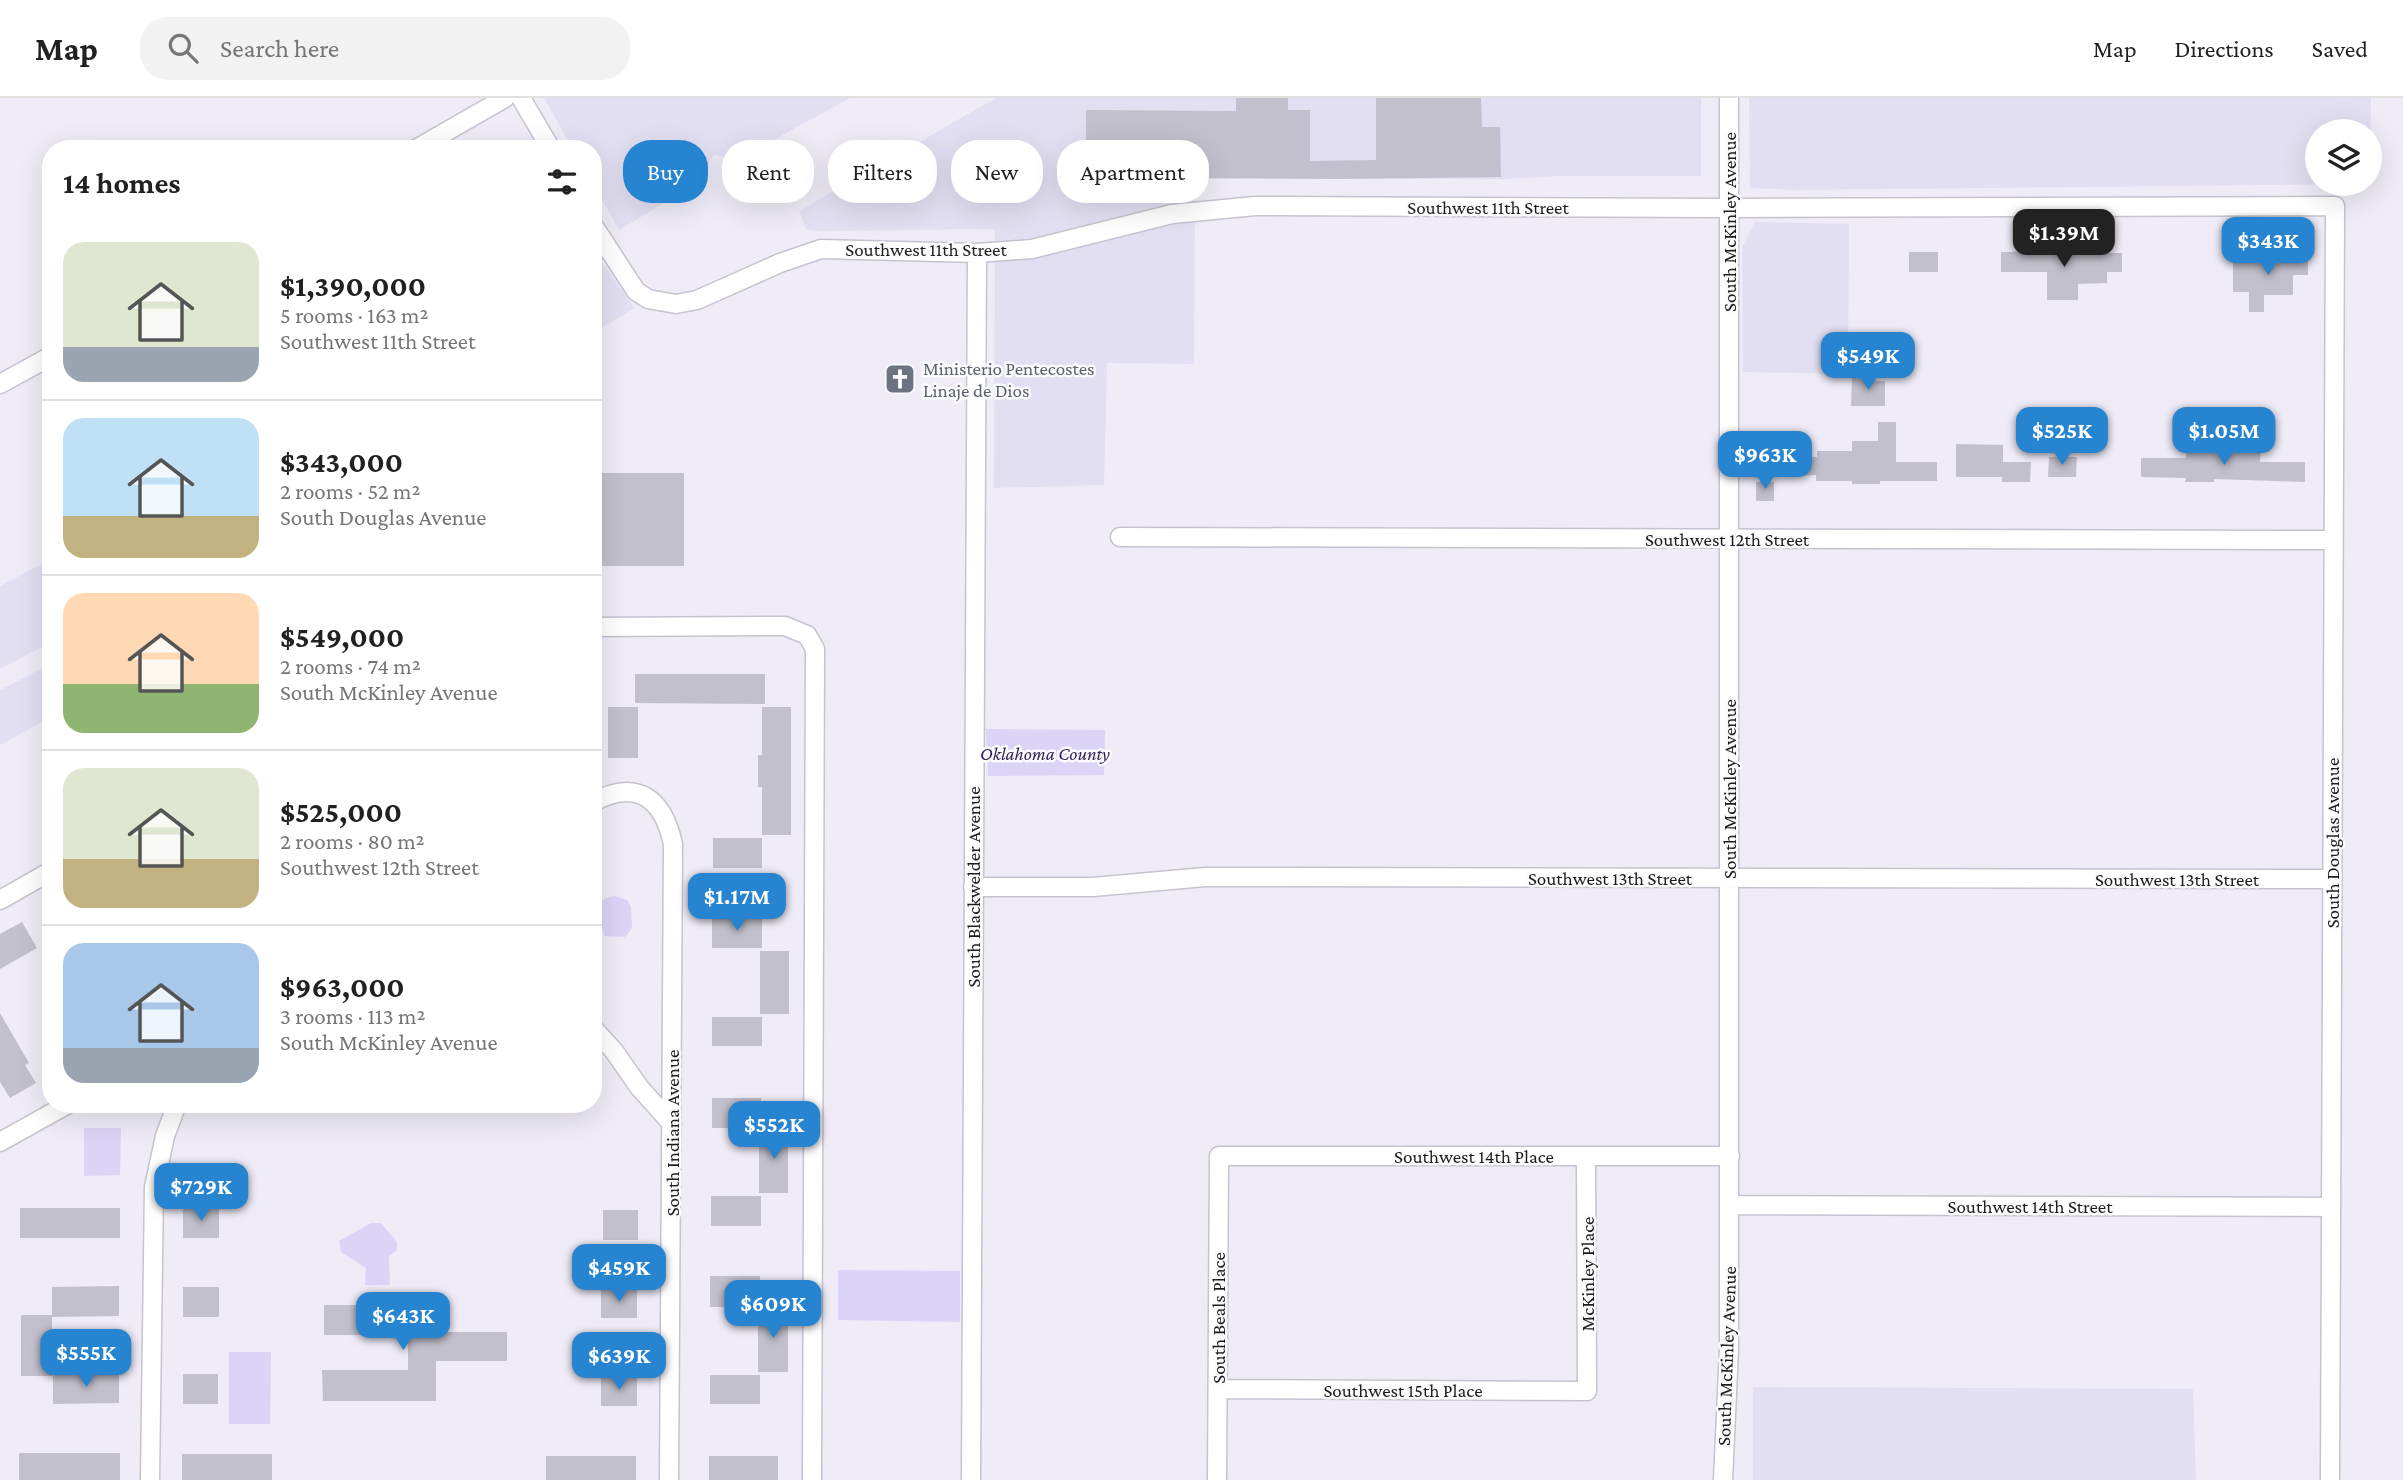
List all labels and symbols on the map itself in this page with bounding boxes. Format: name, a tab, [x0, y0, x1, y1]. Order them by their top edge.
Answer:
street label: South McKinley Avenue	[1719, 132, 1740, 312]
street label: Southwest 11th Street	[1407, 197, 1569, 218]
pin: $1.39M	[2007, 209, 2121, 269]
pin: $343K	[2219, 218, 2317, 277]
street label: Southwest 11th Street	[845, 239, 1007, 260]
pin: $549K	[1819, 332, 1917, 392]
place label: Ministerio Pentecostes Linaje de Dios	[923, 358, 1094, 402]
church icon: Ministerio Pentecostes Linaje de Dios	[883, 362, 917, 396]
pin: $525K	[2013, 408, 2111, 467]
pin: $1.05M	[2167, 408, 2281, 467]
pin: $963K	[1716, 432, 1814, 491]
street label: Southwest 12th Street	[1645, 529, 1810, 550]
street label: South McKinley Avenue	[1719, 699, 1740, 879]
park label: Oklahoma County	[980, 743, 1110, 764]
street label: South Douglas Avenue	[2322, 758, 2343, 928]
street label: South Blackwelder Avenue	[963, 787, 984, 987]
street label: Southwest 13th Street	[1528, 868, 1693, 889]
street label: Southwest 13th Street	[2095, 869, 2260, 890]
pin: $1.17M	[680, 874, 794, 933]
street label: South Indiana Avenue	[662, 1050, 683, 1216]
pin: $552K	[725, 1102, 823, 1161]
street label: Southwest 14th Place	[1394, 1146, 1554, 1167]
pin: $729K	[152, 1164, 250, 1223]
street label: Southwest 14th Street	[1948, 1196, 2113, 1217]
street label: McKinley Place	[1577, 1217, 1598, 1331]
pin: $459K	[570, 1244, 668, 1304]
street label: South Beals Place	[1208, 1252, 1229, 1384]
street label: South McKinley Avenue	[1713, 1266, 1740, 1446]
pin: $609K	[724, 1280, 822, 1340]
pin: $643K	[354, 1292, 452, 1352]
pin: $555K	[37, 1330, 135, 1389]
pin: $639K	[570, 1332, 668, 1392]
street label: Southwest 15th Place	[1323, 1380, 1483, 1401]

